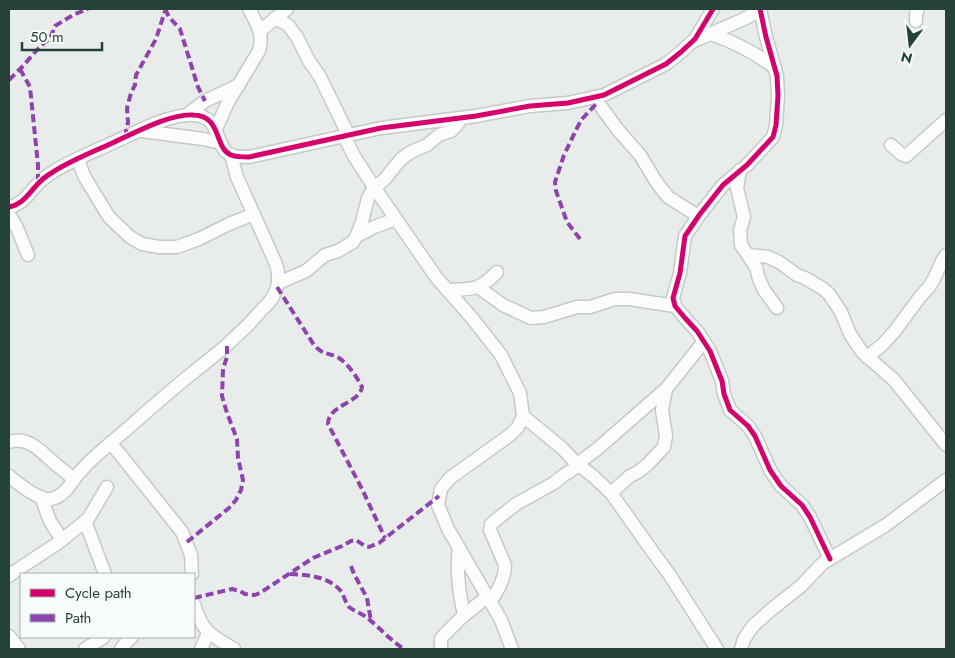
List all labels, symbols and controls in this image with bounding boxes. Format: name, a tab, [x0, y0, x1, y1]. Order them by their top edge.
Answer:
scale bar	[22, 20, 102, 52]
north arrow	[885, 20, 935, 70]
text: 50 m	[30, 26, 64, 48]
text: N	[899, 46, 915, 69]
legend	[20, 573, 195, 638]
text: Cycle path	[65, 582, 132, 604]
text: Path	[65, 607, 91, 629]

